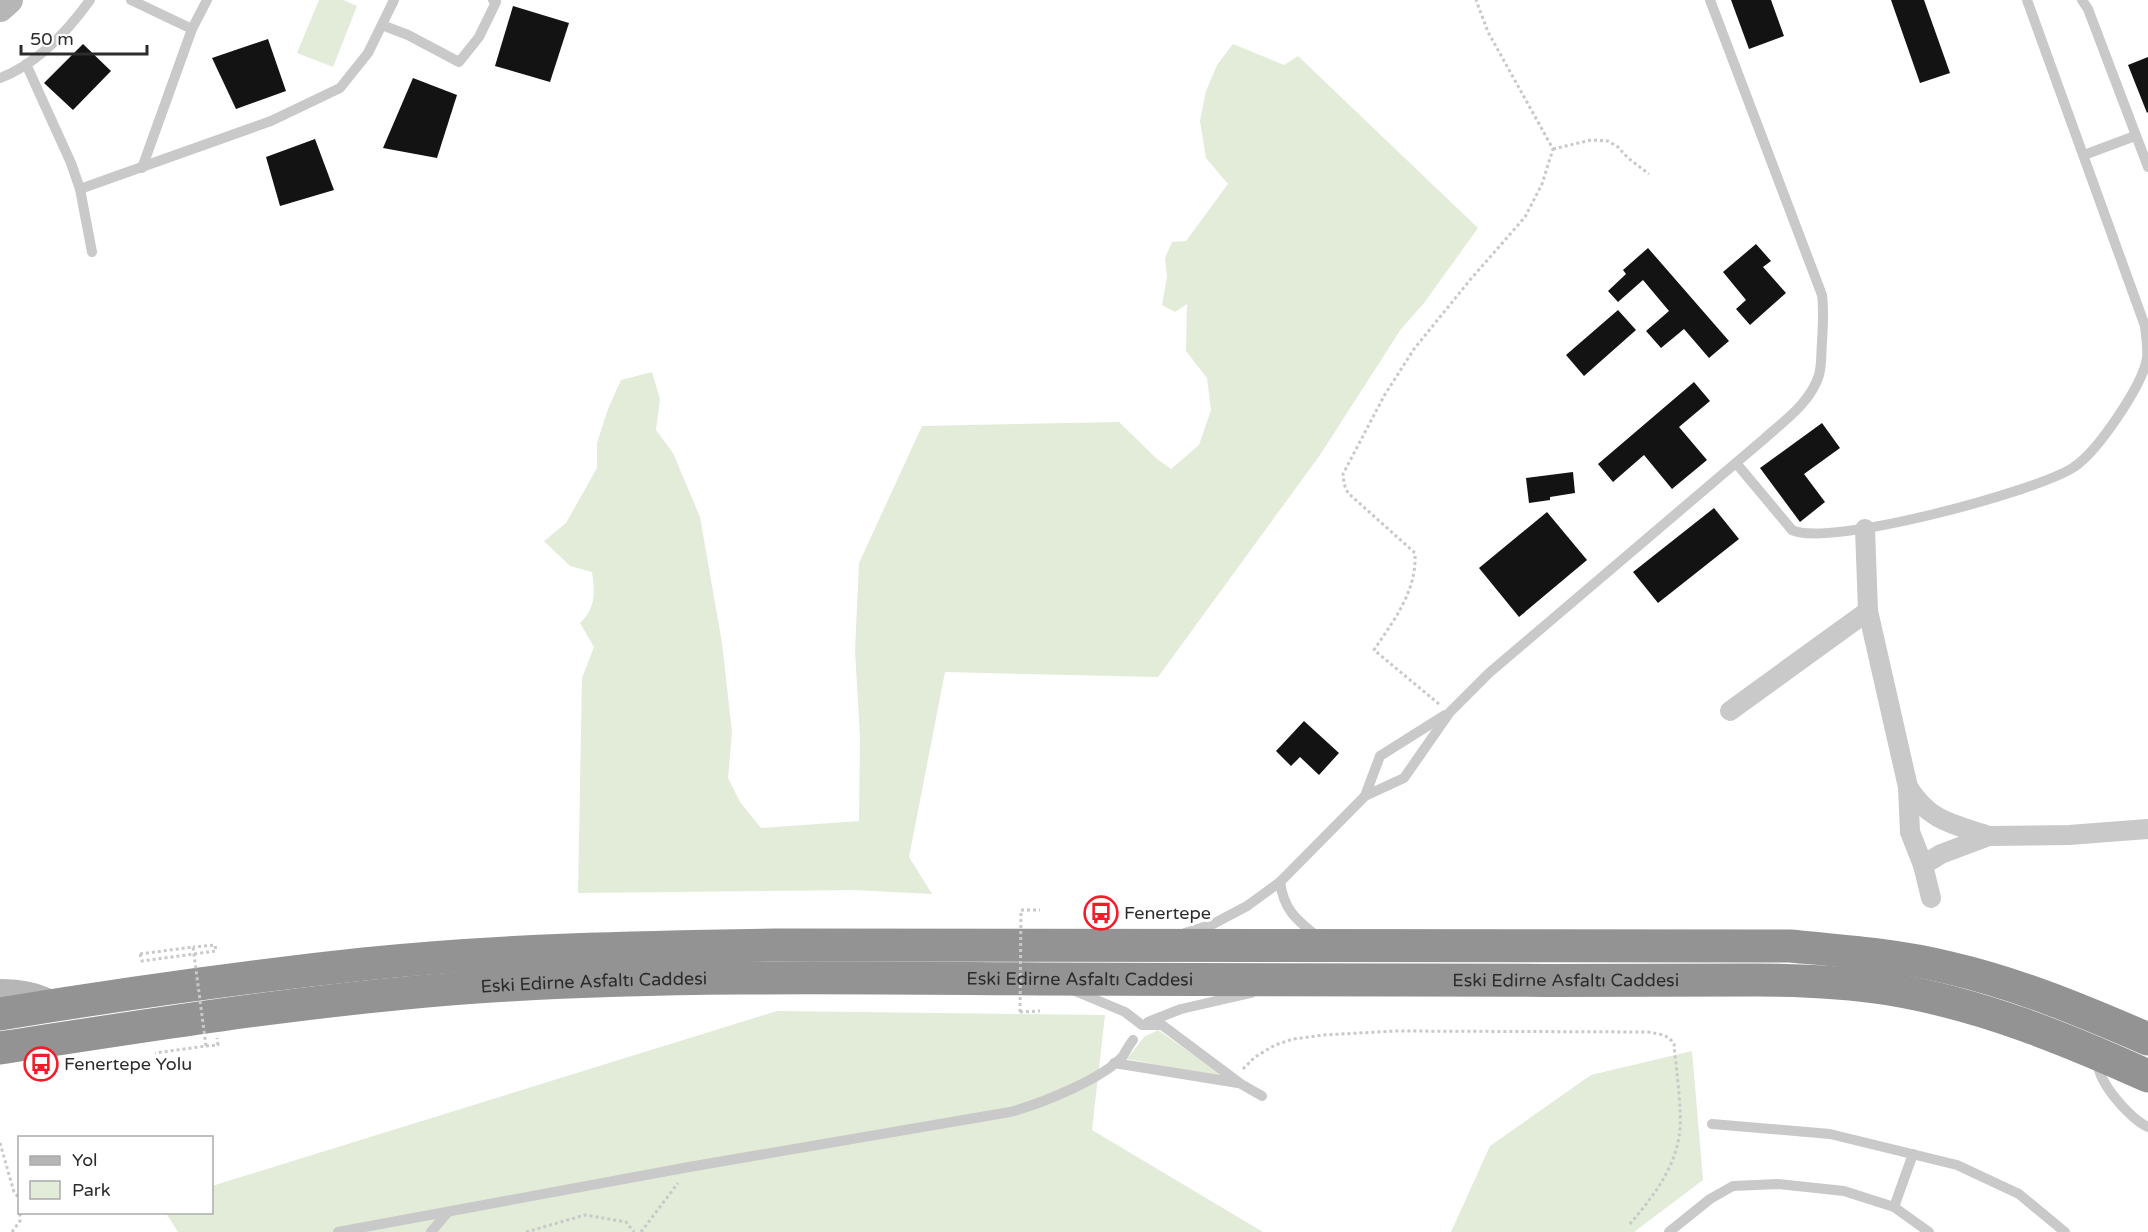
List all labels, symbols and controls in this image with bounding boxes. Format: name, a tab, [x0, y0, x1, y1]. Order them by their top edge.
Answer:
scale bar	[21, 18, 147, 56]
text: 50 m	[30, 28, 74, 50]
bus stop icon: Fenertepe	[1083, 895, 1119, 931]
place label: Fenertepe	[1124, 902, 1211, 924]
street label: Eski Edirne Asfaltı Caddesi	[480, 967, 707, 998]
street label: Eski Edirne Asfaltı Caddesi	[966, 968, 1193, 991]
street label: Eski Edirne Asfaltı Caddesi	[1452, 969, 1679, 991]
bus stop icon: Fenertepe Yolu	[23, 1046, 59, 1082]
place label: Fenertepe Yolu	[64, 1053, 192, 1075]
legend	[18, 1136, 213, 1214]
text: Yol	[72, 1149, 98, 1171]
text: Park	[72, 1179, 111, 1201]

